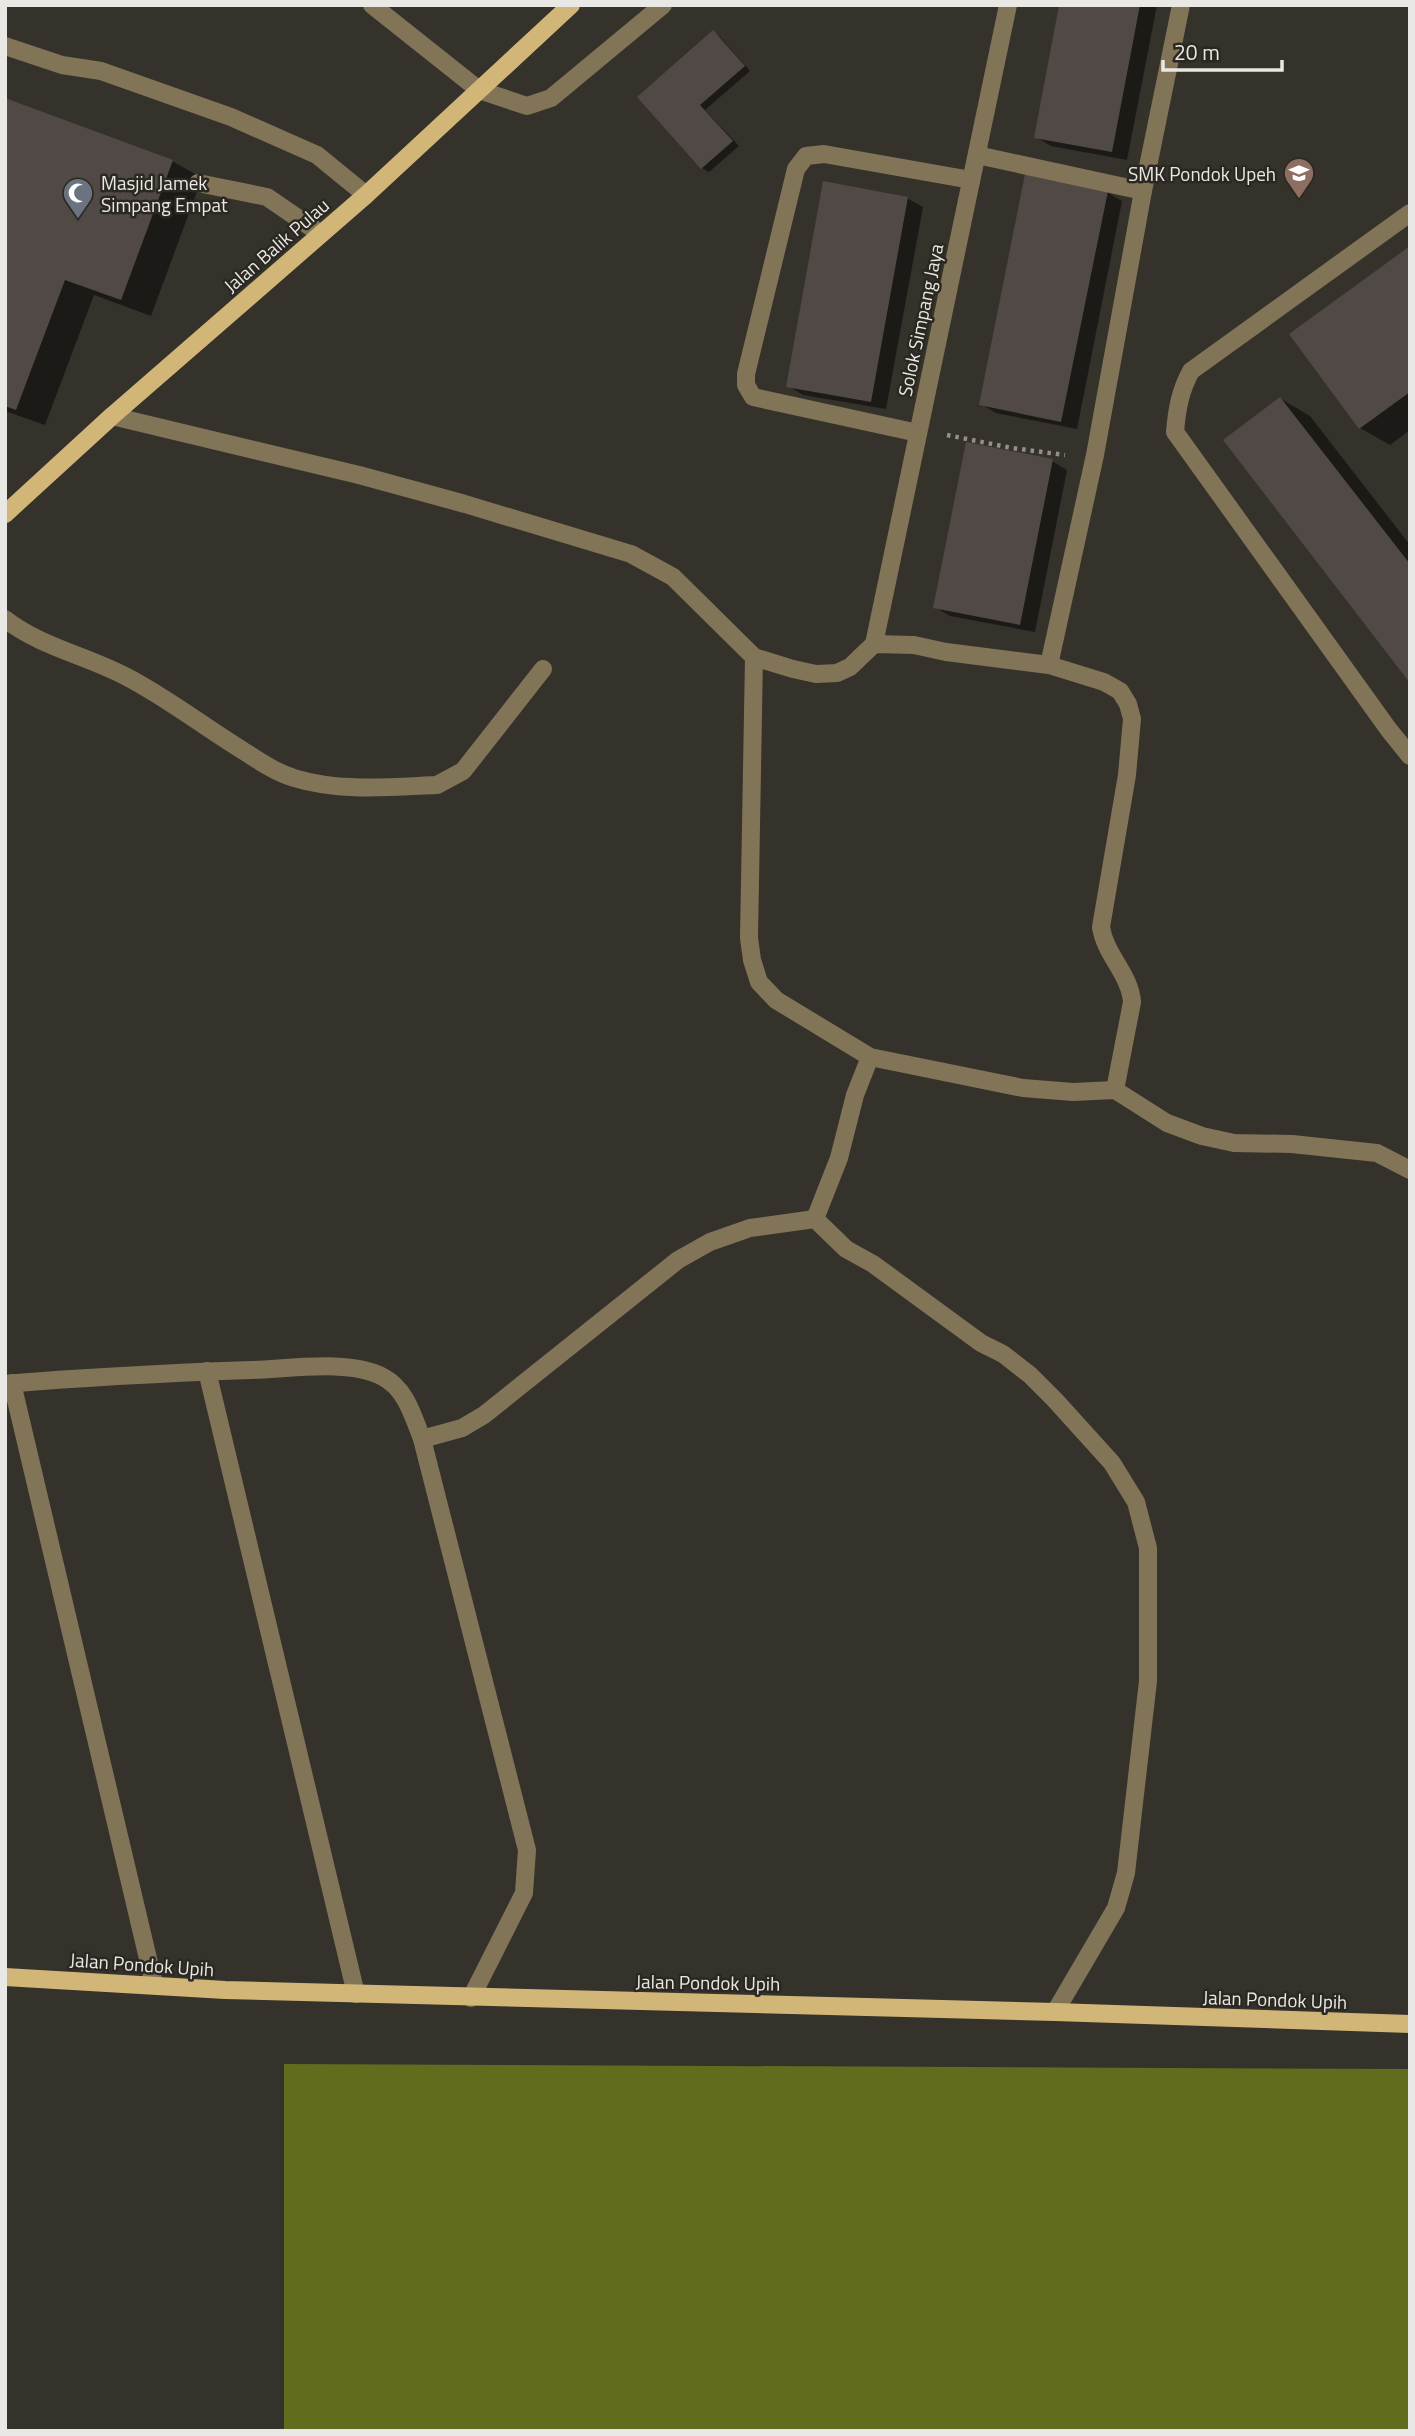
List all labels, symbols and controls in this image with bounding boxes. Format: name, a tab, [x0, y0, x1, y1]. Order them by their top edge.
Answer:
scale bar	[1163, 28, 1282, 72]
text: 20 m	[1174, 36, 1220, 68]
school or university icon: SMK Pondok Upeh	[1282, 156, 1316, 200]
place label: SMK Pondok Upeh	[1128, 159, 1276, 188]
place label: Masjid Jamek Simpang Empat	[101, 168, 228, 219]
mosque icon: Masjid Jamek Simpang Empat	[61, 176, 95, 220]
street label: Jalan Balik Pulau	[217, 191, 335, 299]
street label: Solok Simpang Jaya	[890, 240, 950, 399]
street label: Jalan Pondok Upih	[69, 1944, 215, 1984]
street label: Jalan Pondok Upih	[635, 1966, 781, 1998]
street label: Jalan Pondok Upih	[1202, 1982, 1348, 2016]

